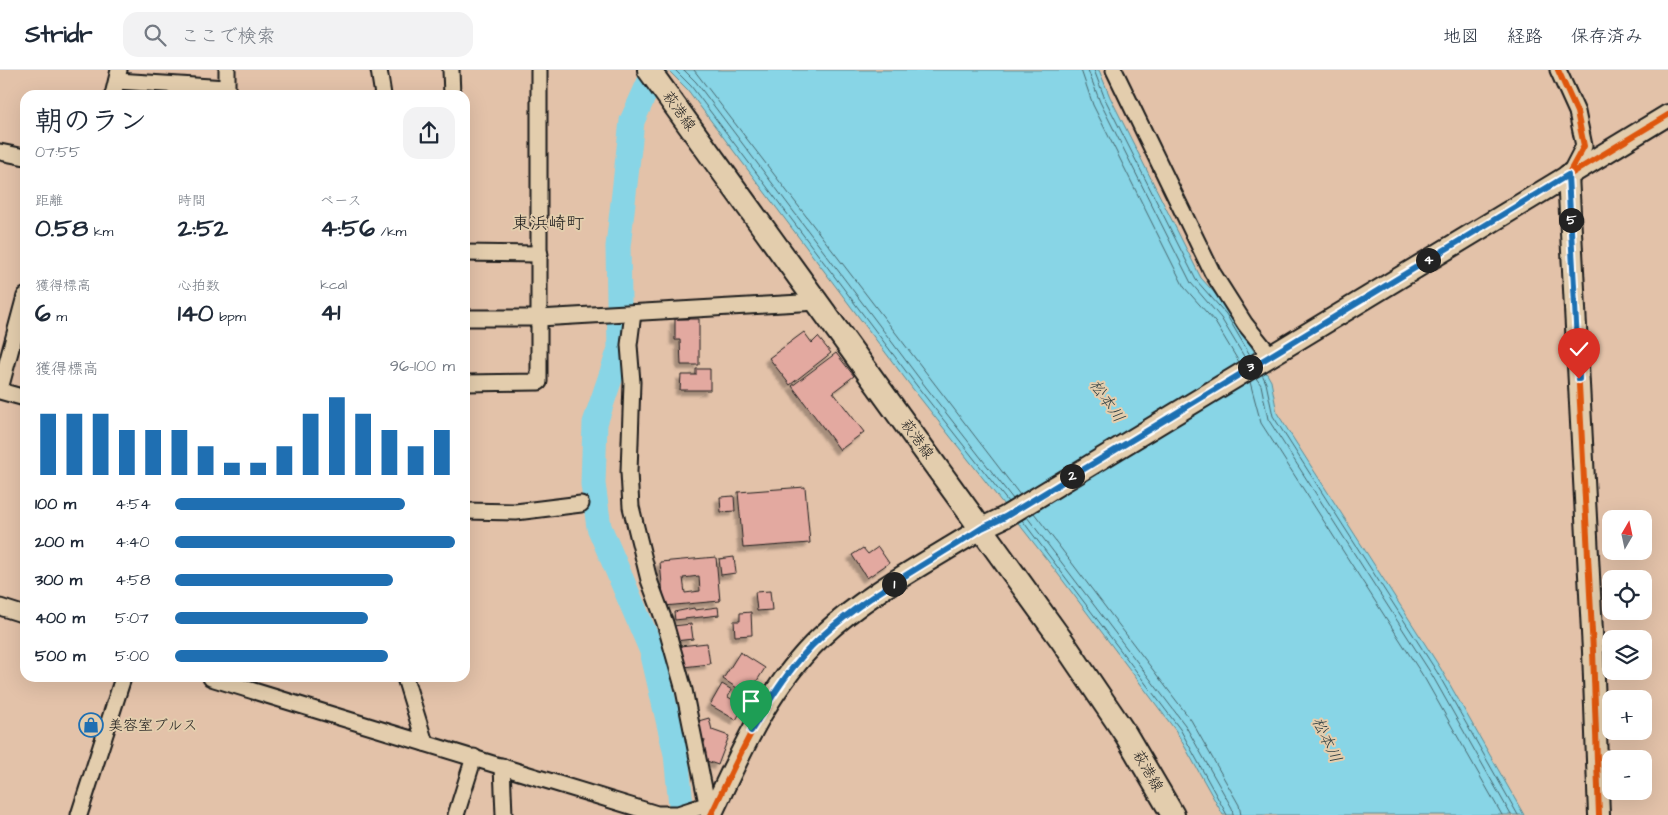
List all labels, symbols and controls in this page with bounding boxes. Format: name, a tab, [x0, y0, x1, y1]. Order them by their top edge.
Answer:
search box	[123, 12, 473, 57]
text: Stridr	[25, 18, 93, 52]
icon: search	[141, 21, 169, 49]
text: ここで検索	[181, 23, 276, 50]
text: 地図	[1443, 24, 1479, 49]
text: 経路	[1507, 24, 1543, 49]
text: 保存済み	[1571, 24, 1643, 49]
street label: 萩港線	[657, 87, 701, 135]
text: 朝のラン	[35, 102, 147, 141]
button: share	[403, 107, 455, 159]
text: 07:55	[35, 141, 80, 163]
text: 距離	[35, 191, 63, 211]
text: 時間	[178, 191, 206, 211]
text: ペース	[320, 191, 362, 211]
pin: 5	[1558, 208, 1584, 232]
text: 5	[1567, 210, 1576, 230]
text: 0.58	[35, 211, 88, 246]
text: 2:52	[178, 211, 228, 246]
text: 4:56	[320, 211, 375, 246]
district label: 東浜崎町	[512, 211, 584, 236]
text: km	[88, 222, 113, 242]
text: /km	[375, 222, 406, 242]
pin: 4	[1416, 248, 1440, 272]
text: 4	[1424, 250, 1433, 270]
text: kcal	[320, 275, 347, 295]
text: 獲得標高	[35, 276, 91, 296]
text: 心拍数	[178, 276, 220, 296]
text: 41	[320, 295, 341, 330]
text: 6	[35, 296, 51, 331]
text: 140	[178, 296, 214, 331]
text: m	[51, 307, 67, 327]
text: bpm	[214, 307, 246, 327]
pin	[1558, 328, 1600, 379]
icon: check	[1565, 335, 1593, 363]
pin: 3	[1238, 354, 1262, 380]
text: 96–100 m	[390, 355, 455, 377]
text: 3	[1247, 357, 1254, 377]
text: 獲得標高	[35, 358, 99, 380]
water label: 松本川	[1084, 375, 1130, 427]
street label: 萩港線	[895, 415, 939, 463]
pin: 2	[1060, 464, 1084, 488]
text: 2	[1068, 466, 1077, 486]
text: 100 m	[35, 493, 76, 515]
text: 4:54	[115, 493, 151, 515]
north arrow	[1602, 510, 1652, 560]
map controls	[1602, 510, 1652, 800]
text: 200 m	[35, 531, 83, 553]
text: 4:40	[115, 531, 150, 553]
text: 300 m	[35, 569, 82, 591]
text: 4:58	[115, 569, 150, 591]
button: locate	[1602, 570, 1652, 620]
pin: 1	[882, 572, 906, 596]
text: 1	[894, 574, 895, 594]
text: 400 m	[35, 607, 85, 629]
text: 5:07	[115, 607, 149, 629]
button: layers	[1602, 630, 1652, 680]
text: 500 m	[35, 645, 85, 667]
text: 5:00	[115, 645, 149, 667]
pin	[730, 680, 772, 731]
icon: arrive	[737, 687, 765, 715]
button: +	[1602, 690, 1652, 740]
shop icon: 美容室ブルス	[78, 712, 104, 738]
water label: 松本川	[1307, 714, 1347, 766]
place label: 美容室ブルス	[108, 715, 197, 736]
street label: 萩港線	[1128, 746, 1168, 796]
button: −	[1602, 750, 1652, 800]

